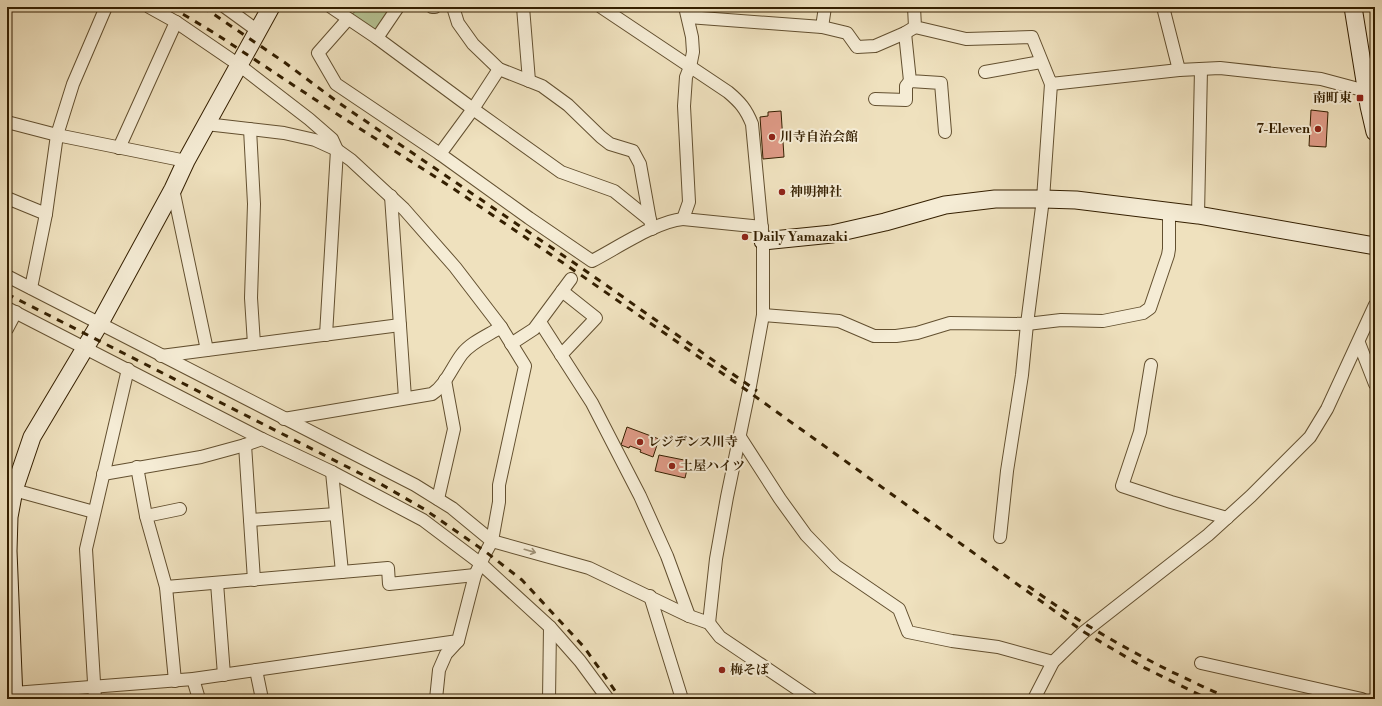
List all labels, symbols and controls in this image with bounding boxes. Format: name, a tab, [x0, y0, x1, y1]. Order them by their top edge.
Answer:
place label: 南町東	[1313, 90, 1352, 106]
marker: 南町東	[1355, 93, 1365, 103]
place label: 7-Eleven	[1256, 121, 1310, 137]
marker: 7-Eleven	[1313, 124, 1323, 134]
place label: 川寺自治会館	[780, 129, 858, 145]
marker: 川寺自治会館	[767, 132, 777, 142]
place label: 神明神社	[790, 184, 842, 200]
marker: 神明神社	[777, 187, 787, 197]
place label: Daily Yamazaki	[753, 229, 848, 245]
marker: Daily Yamazaki	[740, 232, 750, 242]
place label: レジデンス川寺	[648, 434, 738, 450]
marker: レジデンス川寺	[635, 437, 645, 447]
place label: 土屋ハイツ	[680, 458, 745, 474]
marker: 土屋ハイツ	[667, 461, 677, 471]
one-way arrow	[523, 548, 536, 556]
place label: 梅そば	[730, 662, 769, 678]
marker: 梅そば	[717, 665, 727, 675]

